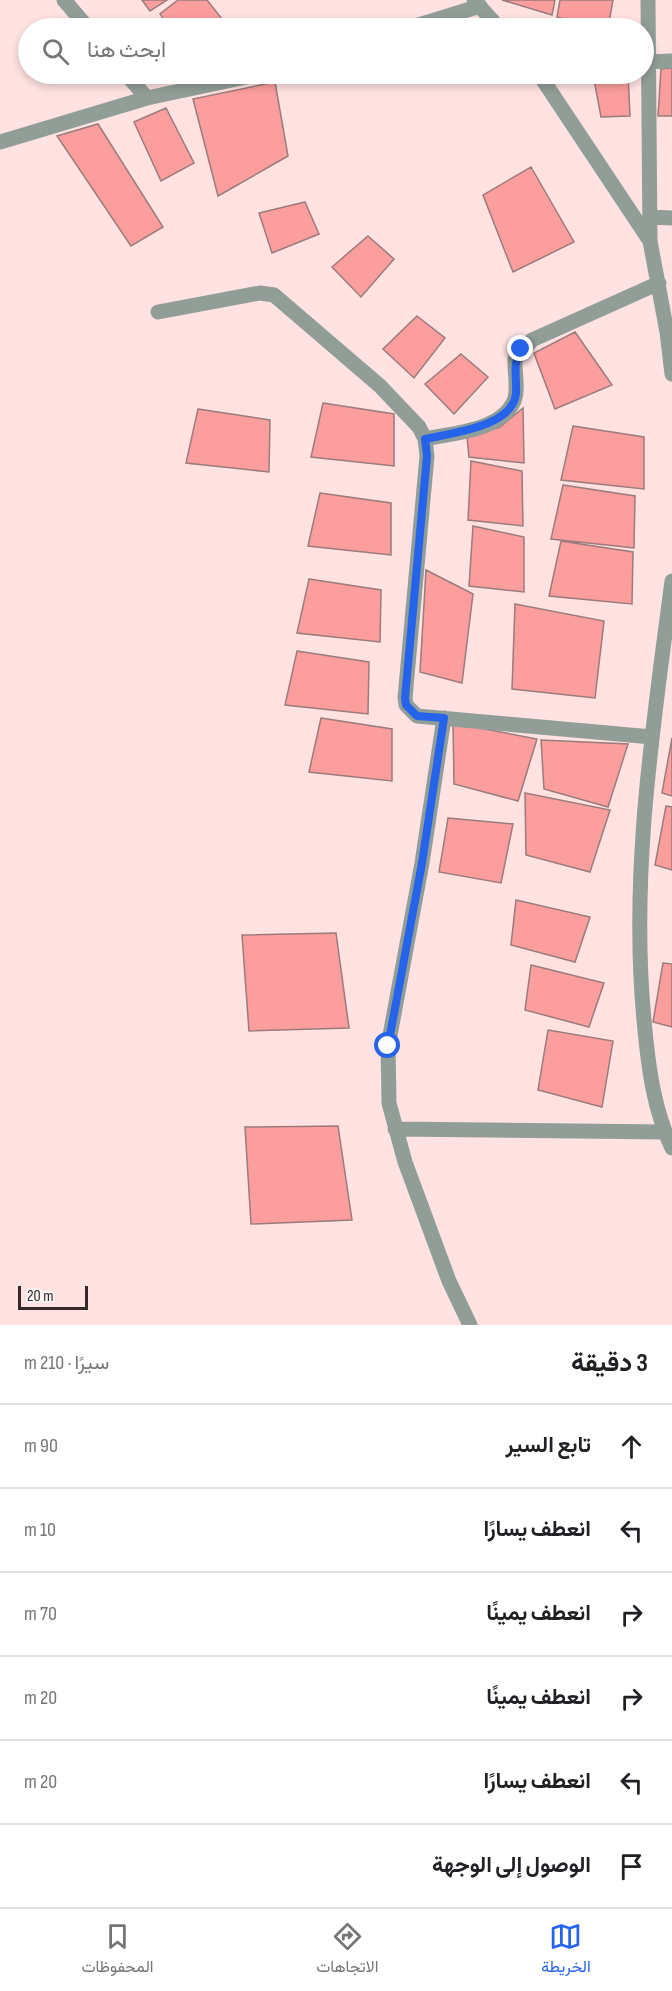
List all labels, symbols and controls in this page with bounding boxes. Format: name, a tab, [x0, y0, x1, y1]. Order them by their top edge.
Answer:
search box	[18, 18, 654, 84]
icon: search	[39, 35, 72, 68]
text: ابحث هنا	[87, 37, 166, 64]
route end	[507, 335, 533, 361]
route start	[374, 1032, 400, 1058]
scale bar	[18, 1283, 88, 1310]
text: 20 m	[27, 1287, 54, 1306]
text: 3 دقيقة	[571, 1348, 648, 1379]
text: سيرًا · 210 m	[24, 1351, 109, 1375]
icon: ahead	[615, 1430, 648, 1463]
text: تابع السير	[506, 1432, 591, 1459]
text: 90 m	[24, 1434, 58, 1458]
icon: left	[615, 1514, 648, 1547]
text: انعطف يسارًا	[483, 1516, 591, 1543]
text: 10 m	[24, 1518, 56, 1542]
icon: right	[615, 1598, 648, 1631]
text: انعطف يمينًا	[486, 1600, 591, 1627]
text: 70 m	[24, 1602, 57, 1626]
icon: right	[615, 1682, 648, 1715]
text: انعطف يمينًا	[486, 1684, 591, 1711]
text: 20 m	[24, 1686, 57, 1710]
icon: left	[615, 1766, 648, 1799]
text: انعطف يسارًا	[483, 1768, 591, 1795]
text: 20 m	[24, 1770, 57, 1794]
icon: arrive	[615, 1850, 648, 1883]
text: الوصول إلى الوجهة	[432, 1852, 591, 1879]
tab: المحفوظات	[81, 1920, 154, 1981]
tab: الاتجاهات	[316, 1920, 378, 1981]
tab: الخريطة	[541, 1920, 591, 1981]

